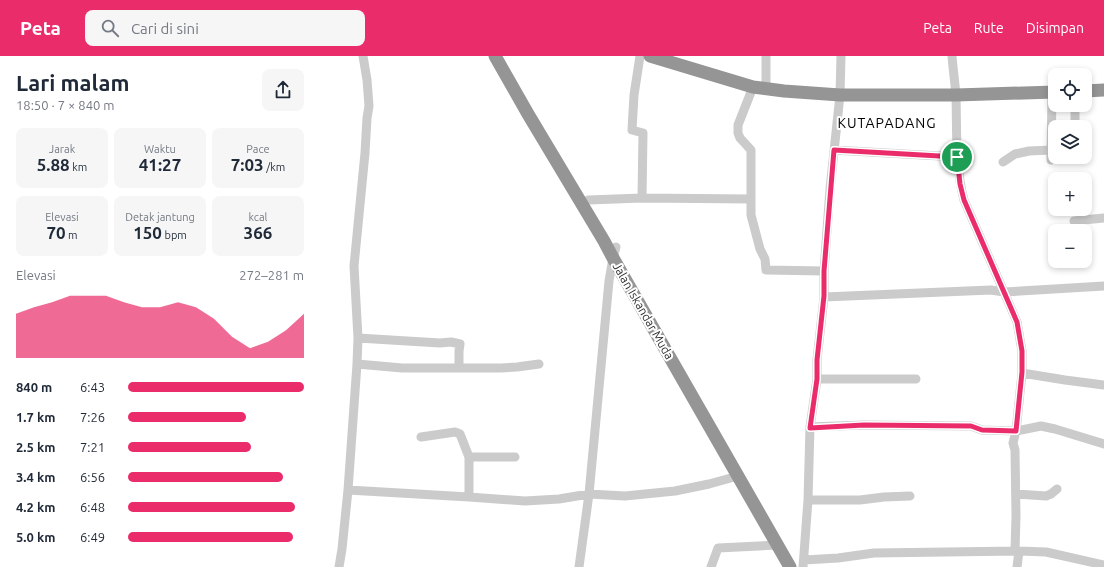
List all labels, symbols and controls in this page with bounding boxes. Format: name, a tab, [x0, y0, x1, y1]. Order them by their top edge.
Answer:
search box	[85, 10, 365, 46]
text: Peta	[20, 17, 61, 39]
icon: search	[99, 17, 121, 39]
text: Cari di sini	[131, 20, 199, 37]
text: Peta	[923, 20, 952, 36]
text: Rute	[974, 20, 1004, 36]
text: Disimpan	[1026, 20, 1084, 36]
map controls	[1048, 68, 1092, 268]
button: locate	[1048, 68, 1092, 112]
button: share	[262, 69, 304, 111]
text: Lari malam	[16, 70, 129, 95]
text: 18:50 · 7 × 840 m	[16, 98, 115, 112]
district label: KUTAPADANG	[837, 115, 937, 131]
button: layers	[1048, 120, 1092, 164]
pin	[940, 140, 974, 174]
text: Jarak	[49, 143, 75, 155]
text: Waktu	[144, 143, 176, 155]
text: Pace	[246, 143, 270, 155]
icon: arrive	[946, 146, 968, 168]
text: 5.88	[37, 155, 70, 174]
text: 41:27	[139, 155, 181, 174]
text: 7:03	[231, 155, 264, 174]
text: km	[70, 161, 87, 173]
text: /km	[264, 161, 285, 173]
button: +	[1048, 172, 1092, 216]
text: Elevasi	[45, 211, 79, 223]
text: Detak jantung	[125, 211, 195, 223]
text: kcal	[249, 211, 268, 223]
text: 70	[46, 223, 66, 242]
text: 150	[133, 223, 162, 242]
text: 366	[244, 223, 272, 242]
button: −	[1048, 224, 1092, 268]
text: m	[66, 229, 78, 241]
text: bpm	[162, 229, 187, 241]
street label: Jalan Iskandar Muda	[610, 260, 676, 361]
text: Elevasi	[16, 268, 56, 282]
text: 272–281 m	[239, 268, 304, 282]
text: 840 m	[16, 380, 52, 394]
text: 6:43	[80, 380, 105, 394]
text: 1.7 km	[16, 410, 55, 424]
text: 7:26	[80, 410, 105, 424]
text: 2.5 km	[16, 440, 55, 454]
text: 7:21	[80, 440, 105, 454]
text: 3.4 km	[16, 470, 55, 484]
text: 6:56	[80, 470, 105, 484]
text: 4.2 km	[16, 500, 55, 514]
text: 6:48	[80, 500, 105, 514]
text: 5.0 km	[16, 530, 55, 544]
text: 6:49	[80, 530, 105, 544]

